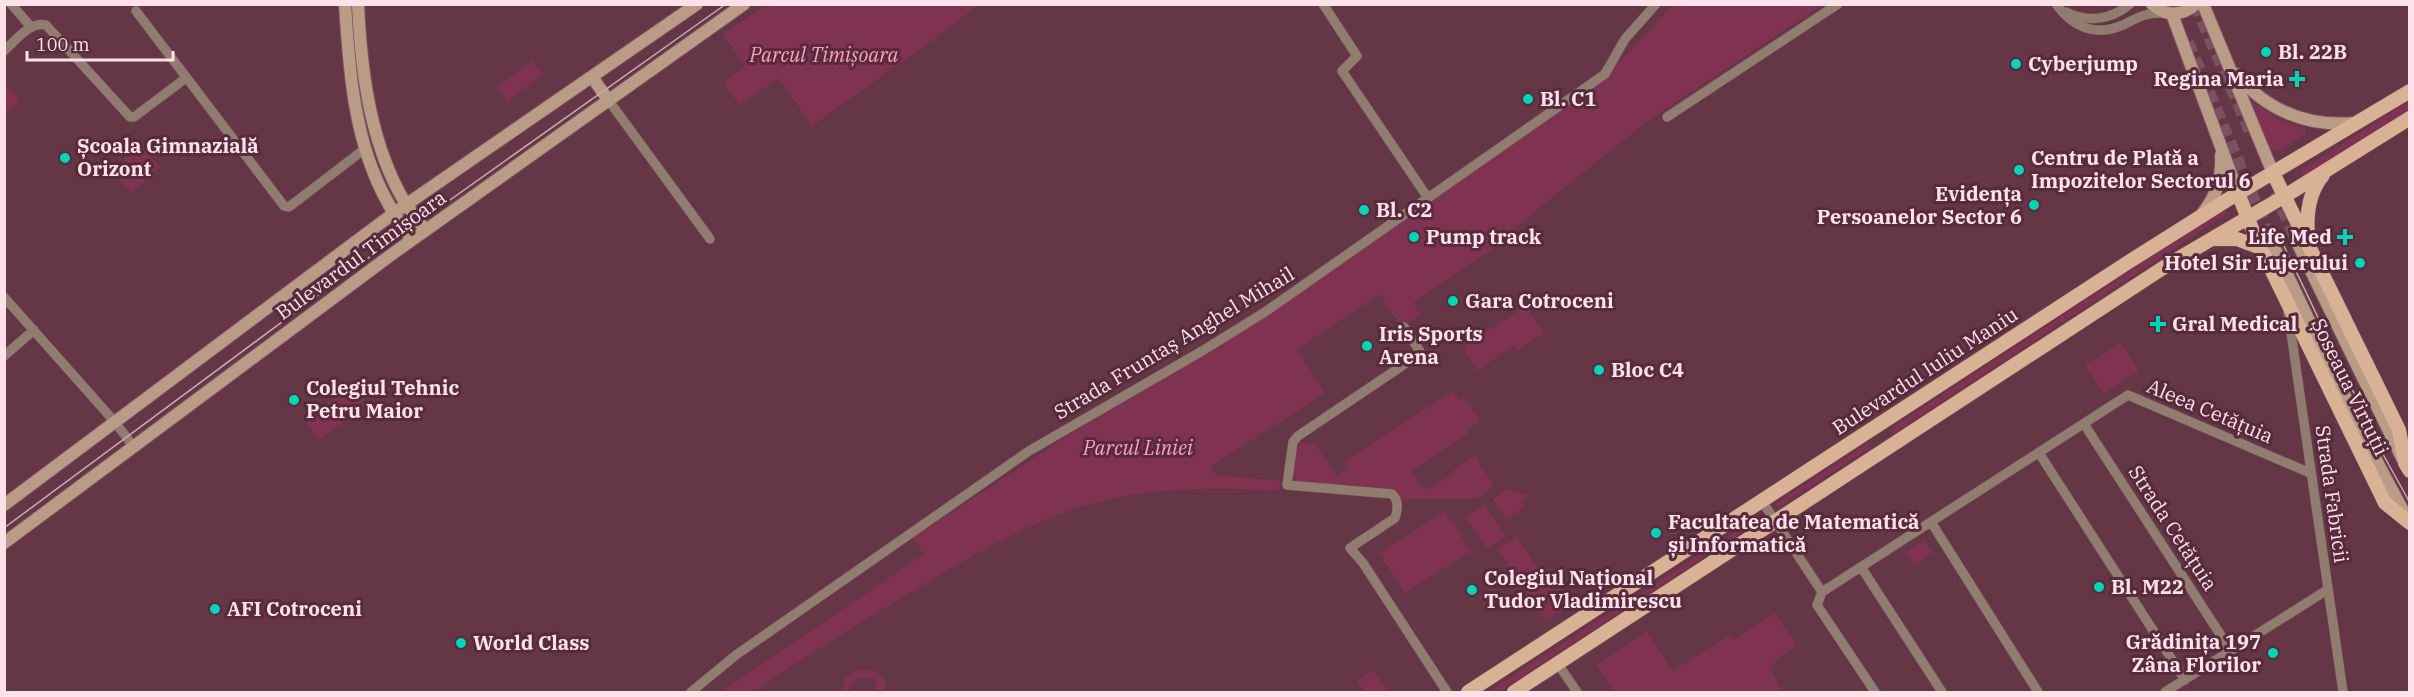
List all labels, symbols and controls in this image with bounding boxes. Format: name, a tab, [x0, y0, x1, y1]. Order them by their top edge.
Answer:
scale bar	[27, 24, 172, 62]
text: 100 m	[36, 33, 90, 56]
place label: Bl. 22B	[2278, 38, 2347, 65]
park label: Parcul Timișoara	[749, 41, 899, 68]
marker: Bl. 22B	[2259, 45, 2273, 59]
place label: Cyberjump	[2028, 50, 2138, 77]
marker: Cyberjump	[2009, 57, 2023, 71]
place label: Regina Maria	[2154, 65, 2284, 92]
marker: Regina Maria	[2288, 70, 2306, 88]
place label: Bl. C1	[1540, 85, 1596, 112]
marker: Bl. C1	[1521, 92, 1535, 106]
place label: Școala Gimnazială Orizont	[77, 132, 259, 182]
place label: Centru de Plată a Impozitelor Sectorul 6	[2031, 144, 2251, 194]
marker: Școala Gimnazială Orizont	[58, 151, 72, 165]
marker: Centru de Plată a Impozitelor Sectorul 6	[2012, 163, 2026, 177]
place label: Evidența Persoanelor Sector 6	[1817, 180, 2022, 230]
street label: Bulevardul Timișoara	[270, 184, 451, 326]
place label: Bl. C2	[1376, 196, 1432, 223]
marker: Evidența Persoanelor Sector 6	[2027, 198, 2041, 212]
marker: Bl. C2	[1357, 203, 1371, 217]
place label: Pump track	[1426, 223, 1542, 250]
place label: Life Med	[2248, 223, 2332, 250]
marker: Life Med	[2336, 228, 2354, 246]
marker: Pump track	[1407, 230, 1421, 244]
place label: Hotel Sir Lujerului	[2164, 249, 2348, 276]
marker: Hotel Sir Lujerului	[2353, 256, 2367, 270]
street label: Strada Fruntaș Anghel Mihail	[1049, 260, 1299, 425]
place label: Gara Cotroceni	[1465, 287, 1614, 314]
marker: Gara Cotroceni	[1446, 294, 1460, 308]
street label: Bulevardul Iuliu Maniu	[1827, 300, 2023, 441]
place label: Gral Medical	[2172, 310, 2297, 337]
street label: Șoseaua Virtuții	[2305, 314, 2395, 460]
marker: Gral Medical	[2149, 315, 2167, 333]
place label: Iris Sports Arena	[1379, 320, 1483, 370]
marker: Iris Sports Arena	[1360, 339, 1374, 353]
place label: Bloc C4	[1611, 356, 1684, 383]
marker: Bloc C4	[1592, 363, 1606, 377]
street label: Aleea Cetățuia	[2143, 372, 2278, 449]
place label: Colegiul Tehnic Petru Maior	[306, 374, 460, 424]
marker: Colegiul Tehnic Petru Maior	[287, 393, 301, 407]
street label: Strada Fabricii	[2309, 423, 2356, 565]
park label: Parcul Liniei	[1082, 434, 1193, 461]
street label: Strada Cetățuia	[2123, 460, 2224, 596]
place label: Facultatea de Matematică și Informatică	[1668, 508, 1919, 558]
marker: Facultatea de Matematică și Informatică	[1649, 526, 1663, 540]
place label: Colegiul Național Tudor Vladimirescu	[1484, 564, 1682, 614]
place label: Bl. M22	[2111, 573, 2184, 600]
marker: Bl. M22	[2092, 580, 2106, 594]
marker: Colegiul Național Tudor Vladimirescu	[1465, 583, 1479, 597]
place label: AFI Cotroceni	[227, 595, 362, 622]
marker: AFI Cotroceni	[208, 602, 222, 616]
place label: Grădinița 197 Zâna Florilor	[2125, 628, 2261, 678]
place label: World Class	[473, 629, 589, 656]
marker: World Class	[454, 636, 468, 650]
marker: Grădinița 197 Zâna Florilor	[2266, 646, 2280, 660]

